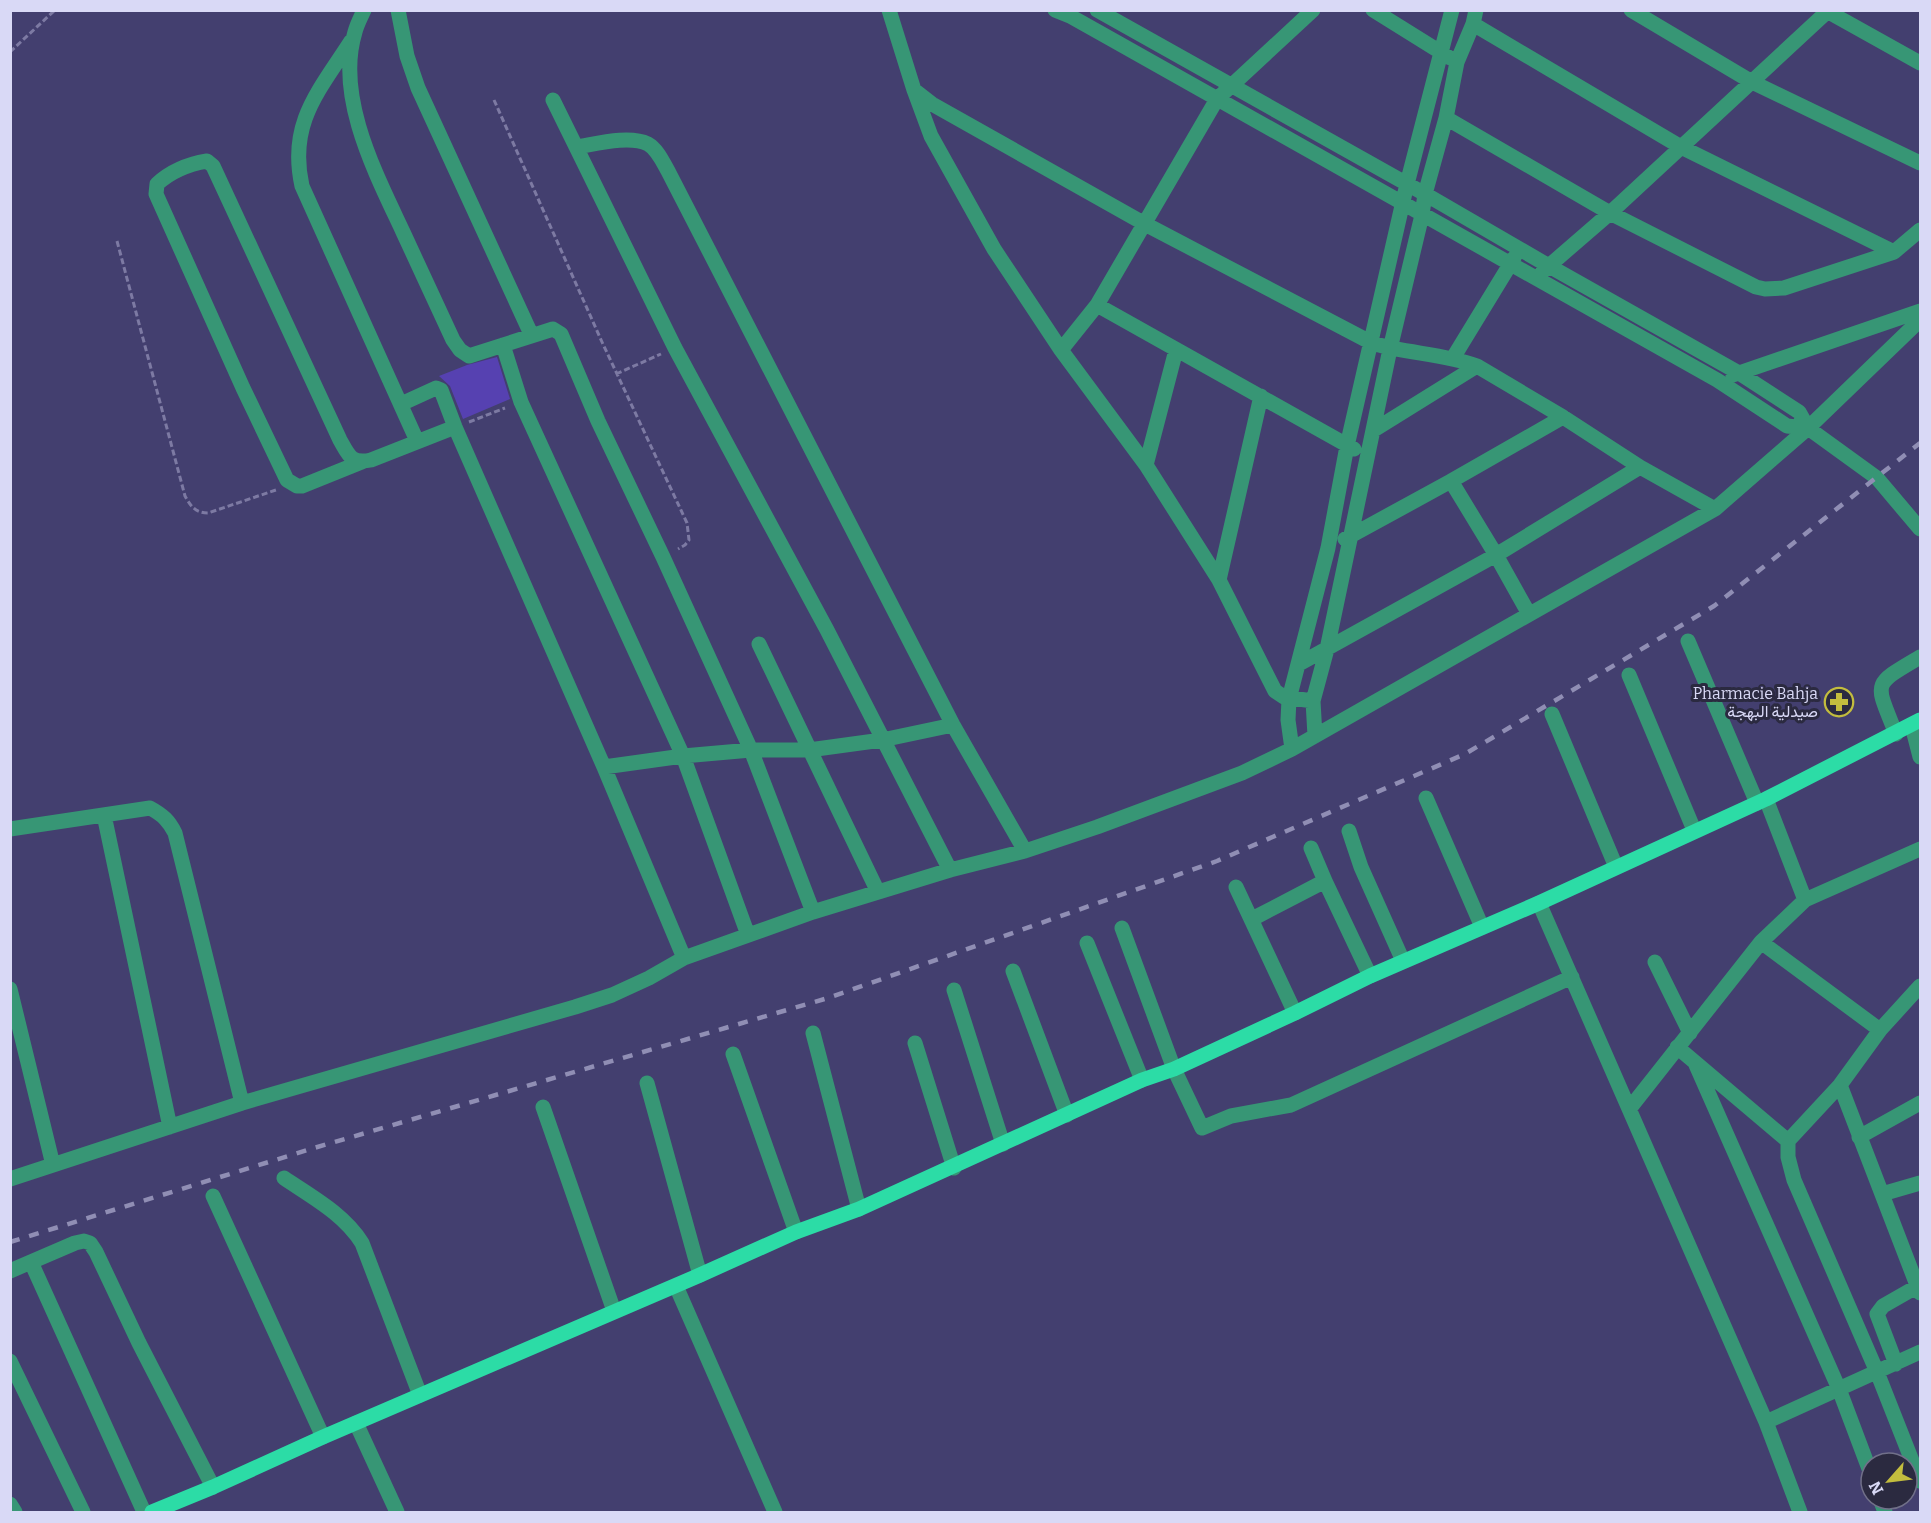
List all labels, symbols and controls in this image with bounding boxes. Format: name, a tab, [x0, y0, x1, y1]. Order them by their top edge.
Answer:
place label: Pharmacie Bahja صيدلية البهجة	[1693, 684, 1818, 722]
pharmacy icon: Pharmacie Bahja صيدلية البهجة	[1823, 686, 1855, 718]
north arrow	[1859, 1451, 1919, 1511]
text: N	[1865, 1478, 1887, 1498]

